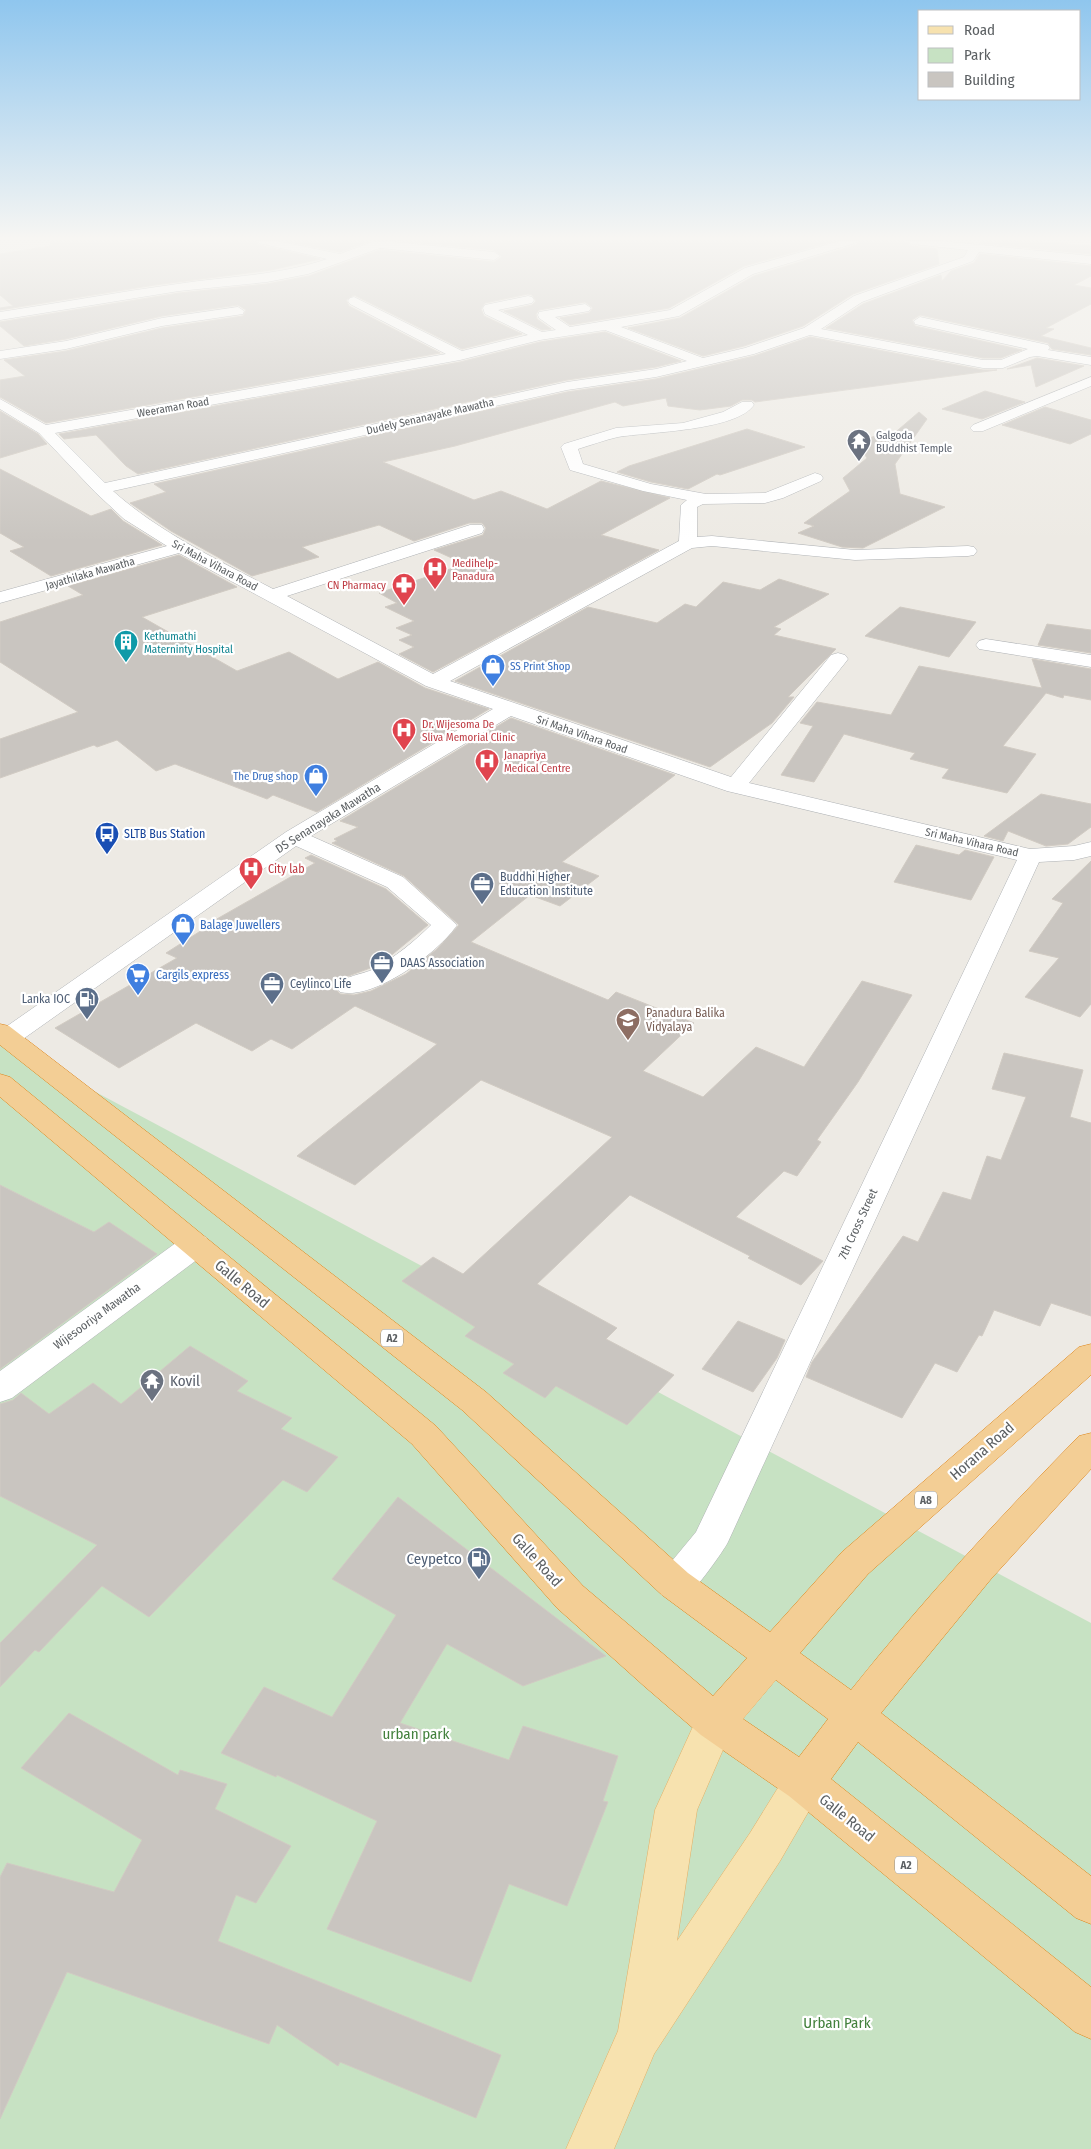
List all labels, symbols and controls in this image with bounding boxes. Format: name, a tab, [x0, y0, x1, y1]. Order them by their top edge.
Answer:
legend	[918, 10, 1081, 100]
text: Road	[964, 21, 995, 39]
text: Park	[964, 46, 991, 64]
text: Building	[964, 71, 1015, 89]
street label: Weeraman Road	[136, 395, 210, 420]
street label: Dudely Senanayake Mawatha	[365, 395, 495, 437]
temple icon: Galgoda BUddhist Temple	[846, 428, 872, 462]
place label: Galgoda BUddhist Temple	[876, 429, 952, 455]
street label: Sri Maha Vihara Road	[170, 537, 260, 594]
street label: Jayathilaka Mawatha	[44, 555, 136, 592]
hospital icon: Medihelp- Panadura	[422, 556, 448, 590]
place label: Medihelp- Panadura	[452, 557, 498, 583]
pharmacy icon: CN Pharmacy	[391, 572, 417, 606]
place label: CN Pharmacy	[327, 579, 386, 592]
building icon: Kethumathi Materninty Hospital	[113, 629, 139, 663]
place label: Kethumathi Materninty Hospital	[144, 630, 233, 656]
shop icon: SS Print Shop	[480, 653, 506, 687]
place label: SS Print Shop	[510, 660, 571, 673]
street label: Sri Maha Vihara Road	[535, 713, 629, 756]
hospital icon: Dr. Wijesoma De Sliva Memorial Clinic	[391, 717, 417, 751]
place label: Dr. Wijesoma De Sliva Memorial Clinic	[422, 718, 515, 744]
hospital icon: Janapriya Medical Centre	[474, 748, 500, 782]
place label: Janapriya Medical Centre	[504, 749, 570, 775]
shop icon: The Drug shop	[303, 763, 329, 797]
place label: The Drug shop	[233, 770, 298, 783]
street label: DS Senanayaka Mawatha	[273, 780, 383, 856]
bus stop icon: SLTB Bus Station	[94, 821, 120, 855]
street label: Sri Maha Vihara Road	[924, 825, 1020, 860]
place label: SLTB Bus Station	[124, 827, 205, 841]
hospital icon: City lab	[238, 856, 264, 890]
place label: City lab	[268, 862, 305, 876]
place label: Buddhi Higher Education Institute	[500, 870, 593, 898]
office icon: Buddhi Higher Education Institute	[469, 871, 495, 905]
shop icon: Balage Juwellers	[170, 912, 196, 946]
place label: Balage Juwellers	[200, 918, 280, 932]
office icon: DAAS Association	[369, 950, 395, 984]
place label: DAAS Association	[400, 956, 485, 970]
supermarket icon: Cargils express	[125, 962, 151, 996]
place label: Cargils express	[156, 968, 229, 982]
office icon: Ceylinco Life	[259, 971, 285, 1005]
place label: Ceylinco Life	[290, 977, 352, 991]
fuel station icon: Lanka IOC	[74, 986, 100, 1020]
place label: Lanka IOC	[22, 992, 70, 1006]
place label: Panadura Balika Vidyalaya	[646, 1006, 725, 1034]
school or university icon: Panadura Balika Vidyalaya	[615, 1007, 641, 1041]
street label: 7th Cross Street	[835, 1186, 881, 1262]
street label: Galle Road	[211, 1256, 273, 1312]
street label: Wijesooriya Mawatha	[51, 1280, 143, 1352]
road number: A2	[381, 1330, 403, 1346]
temple icon: Kovil	[139, 1368, 165, 1402]
place label: Kovil	[170, 1372, 200, 1390]
street label: Horana Road	[946, 1418, 1018, 1484]
road number: A8	[915, 1492, 937, 1508]
street label: Galle Road	[508, 1530, 566, 1590]
fuel station icon: Ceypetco	[466, 1546, 492, 1580]
place label: Ceypetco	[407, 1550, 462, 1568]
park label: urban park	[382, 1725, 450, 1743]
street label: Galle Road	[816, 1790, 878, 1846]
road number: A2	[895, 1856, 917, 1874]
park label: Urban Park	[803, 2014, 871, 2032]

